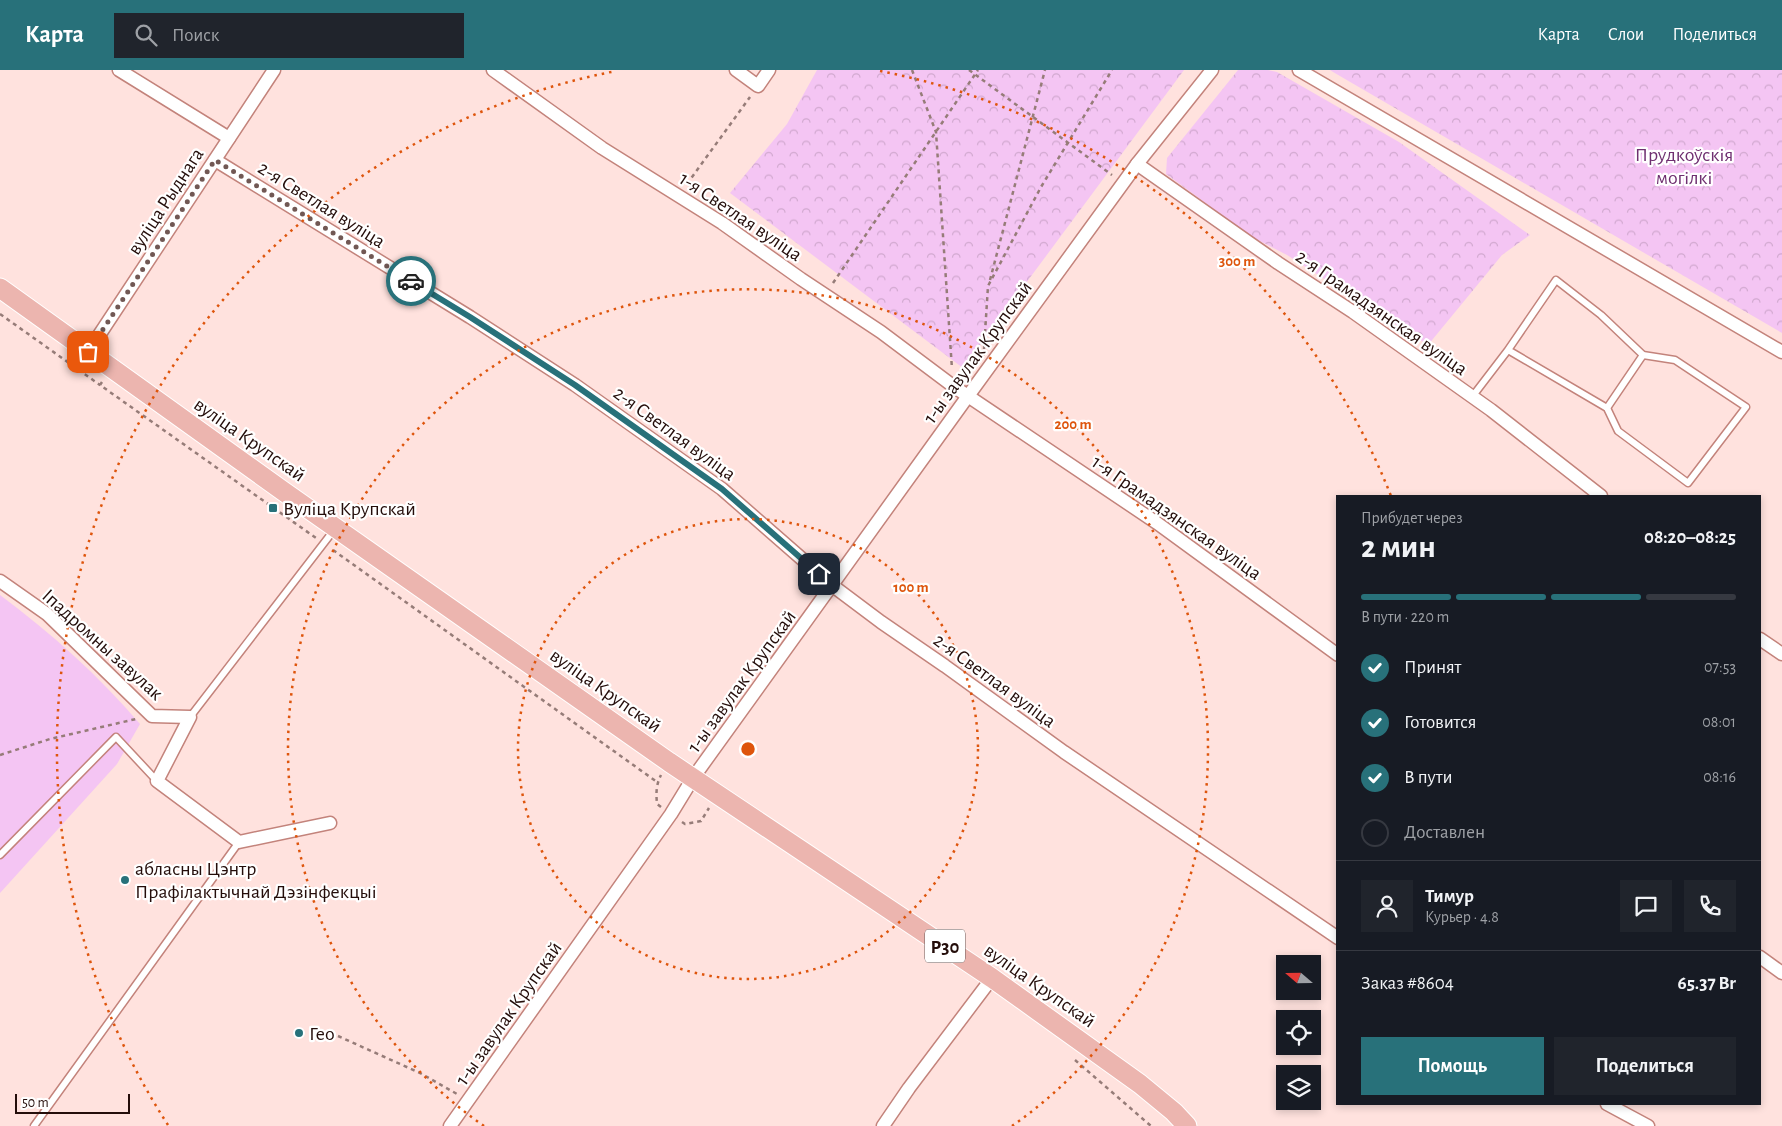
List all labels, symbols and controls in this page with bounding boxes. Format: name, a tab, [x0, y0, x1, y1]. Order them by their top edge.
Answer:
search box	[114, 13, 464, 58]
icon: search	[132, 21, 160, 49]
text: Карта	[25, 23, 84, 47]
text: Поиск	[172, 26, 219, 45]
text: Карта	[1538, 26, 1580, 44]
text: Слои	[1608, 26, 1644, 44]
text: Поделиться	[1672, 26, 1757, 44]
street label: вуліца Рыднага	[124, 145, 208, 258]
park label: Прудкоўскія могілкі	[1635, 145, 1733, 188]
street label: 2-я Светлая вуліца	[254, 158, 389, 252]
street label: 1-я Светлая вуліца	[675, 168, 805, 265]
street label: 2-я Грамадзянская вуліца	[1292, 246, 1471, 380]
text: 300 m	[1219, 254, 1255, 269]
courier	[386, 256, 436, 306]
icon: car	[397, 267, 425, 295]
street label: 1-ы завулак Крупскай	[920, 278, 1036, 427]
pin	[67, 331, 109, 373]
icon: bag	[74, 338, 102, 366]
street label: 2-я Светлая вуліца	[610, 383, 739, 485]
street label: вуліца Крупскай	[190, 394, 309, 486]
text: 200 m	[1054, 417, 1092, 432]
street label: 1-я Грамадзянская вуліца	[1088, 452, 1265, 584]
place label: Вуліца Крупскай	[283, 499, 416, 519]
marker: Вуліца Крупскай	[267, 502, 279, 514]
text: Прибудет через	[1361, 510, 1463, 526]
text: 08:20–08:25	[1644, 528, 1736, 547]
text: 2 мин	[1361, 531, 1436, 563]
pin	[798, 553, 840, 595]
icon: home	[805, 560, 833, 588]
text: 100 m	[893, 580, 929, 595]
street label: Іпадромны завулак	[38, 585, 167, 704]
street label: 1-ы завулак Крупскай	[684, 607, 800, 756]
text: В пути · 220 m	[1361, 609, 1449, 625]
street label: 2-я Светлая вуліца	[930, 630, 1059, 732]
street label: вуліца Крупскай	[546, 645, 665, 737]
icon: check	[1361, 654, 1389, 682]
text: Принят	[1404, 658, 1461, 677]
text: 07:53	[1704, 659, 1736, 675]
icon: check	[1361, 709, 1389, 737]
text: Готовится	[1404, 713, 1477, 732]
text: 08:01	[1702, 714, 1736, 730]
centre of rings	[739, 740, 757, 758]
icon: check	[1361, 764, 1389, 792]
text: В пути	[1404, 768, 1453, 787]
text: 08:16	[1703, 769, 1736, 785]
text: Доставлен	[1404, 823, 1485, 842]
place label: абласны Цэнтр Прафілактычнай Дэзінфекцыі	[135, 859, 377, 902]
marker: абласны Цэнтр Прафілактычнай Дэзінфекцыі	[119, 874, 131, 886]
button: person	[1361, 880, 1413, 932]
button: chat	[1620, 880, 1672, 932]
button: phone	[1684, 880, 1736, 932]
text: Тимур	[1425, 887, 1474, 906]
text: Курьер · 4.8	[1425, 909, 1499, 925]
road number: Р30	[925, 929, 965, 962]
street label: 1-ы завулак Крупскай	[452, 938, 566, 1089]
street label: вуліца Крупскай	[980, 940, 1099, 1032]
north arrow	[1276, 955, 1321, 1000]
map controls	[1276, 955, 1321, 1110]
text: Заказ #8604	[1361, 974, 1454, 993]
text: 65.37 Br	[1677, 974, 1736, 993]
button: locate	[1276, 1010, 1321, 1055]
place label: Гео	[309, 1024, 335, 1044]
marker: Гео	[293, 1027, 305, 1039]
button: Помощь	[1361, 1037, 1544, 1095]
button: Поделиться	[1554, 1037, 1736, 1095]
button: layers	[1276, 1065, 1321, 1110]
scale bar	[15, 1091, 130, 1114]
text: 50 m	[22, 1096, 49, 1110]

